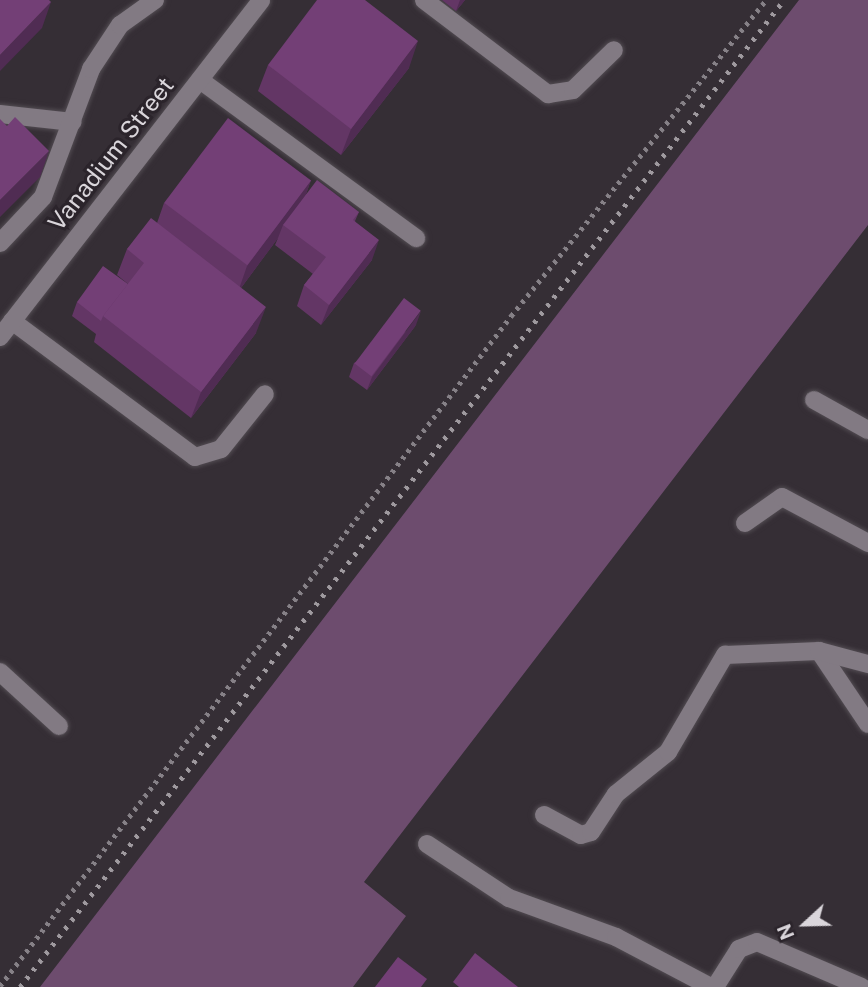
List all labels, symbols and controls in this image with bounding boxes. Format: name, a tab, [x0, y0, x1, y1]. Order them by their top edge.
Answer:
street label: Vanadium Street	[42, 72, 180, 236]
north arrow	[770, 889, 840, 959]
text: N	[773, 921, 799, 943]

